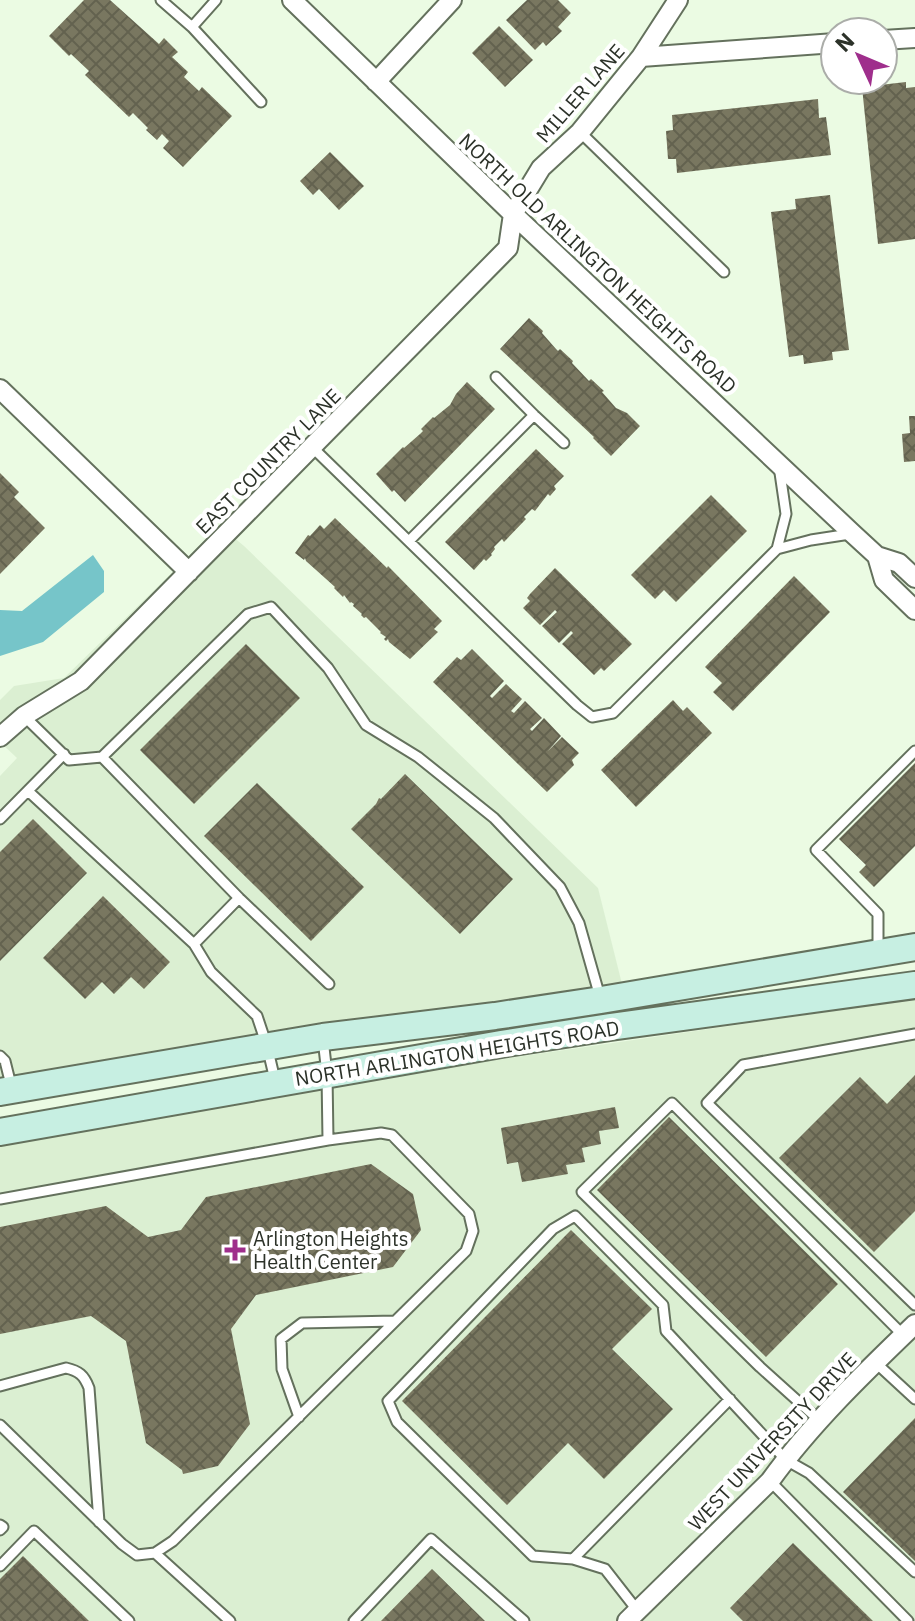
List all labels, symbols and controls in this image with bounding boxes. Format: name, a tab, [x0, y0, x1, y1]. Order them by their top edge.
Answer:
north arrow	[819, 16, 899, 96]
text: N	[828, 26, 860, 58]
street label: MILLER LANE	[530, 38, 630, 148]
street label: NORTH OLD ARLINGTON HEIGHTS ROAD	[453, 127, 743, 399]
street label: EAST COUNTRY LANE	[189, 382, 347, 540]
street label: NORTH ARLINGTON HEIGHTS ROAD	[293, 1014, 621, 1092]
place label: Arlington Heights Health Center	[253, 1225, 409, 1275]
marker: Arlington Heights Health Center	[224, 1239, 246, 1261]
street label: WEST UNIVERSITY DRIVE	[682, 1346, 862, 1536]

